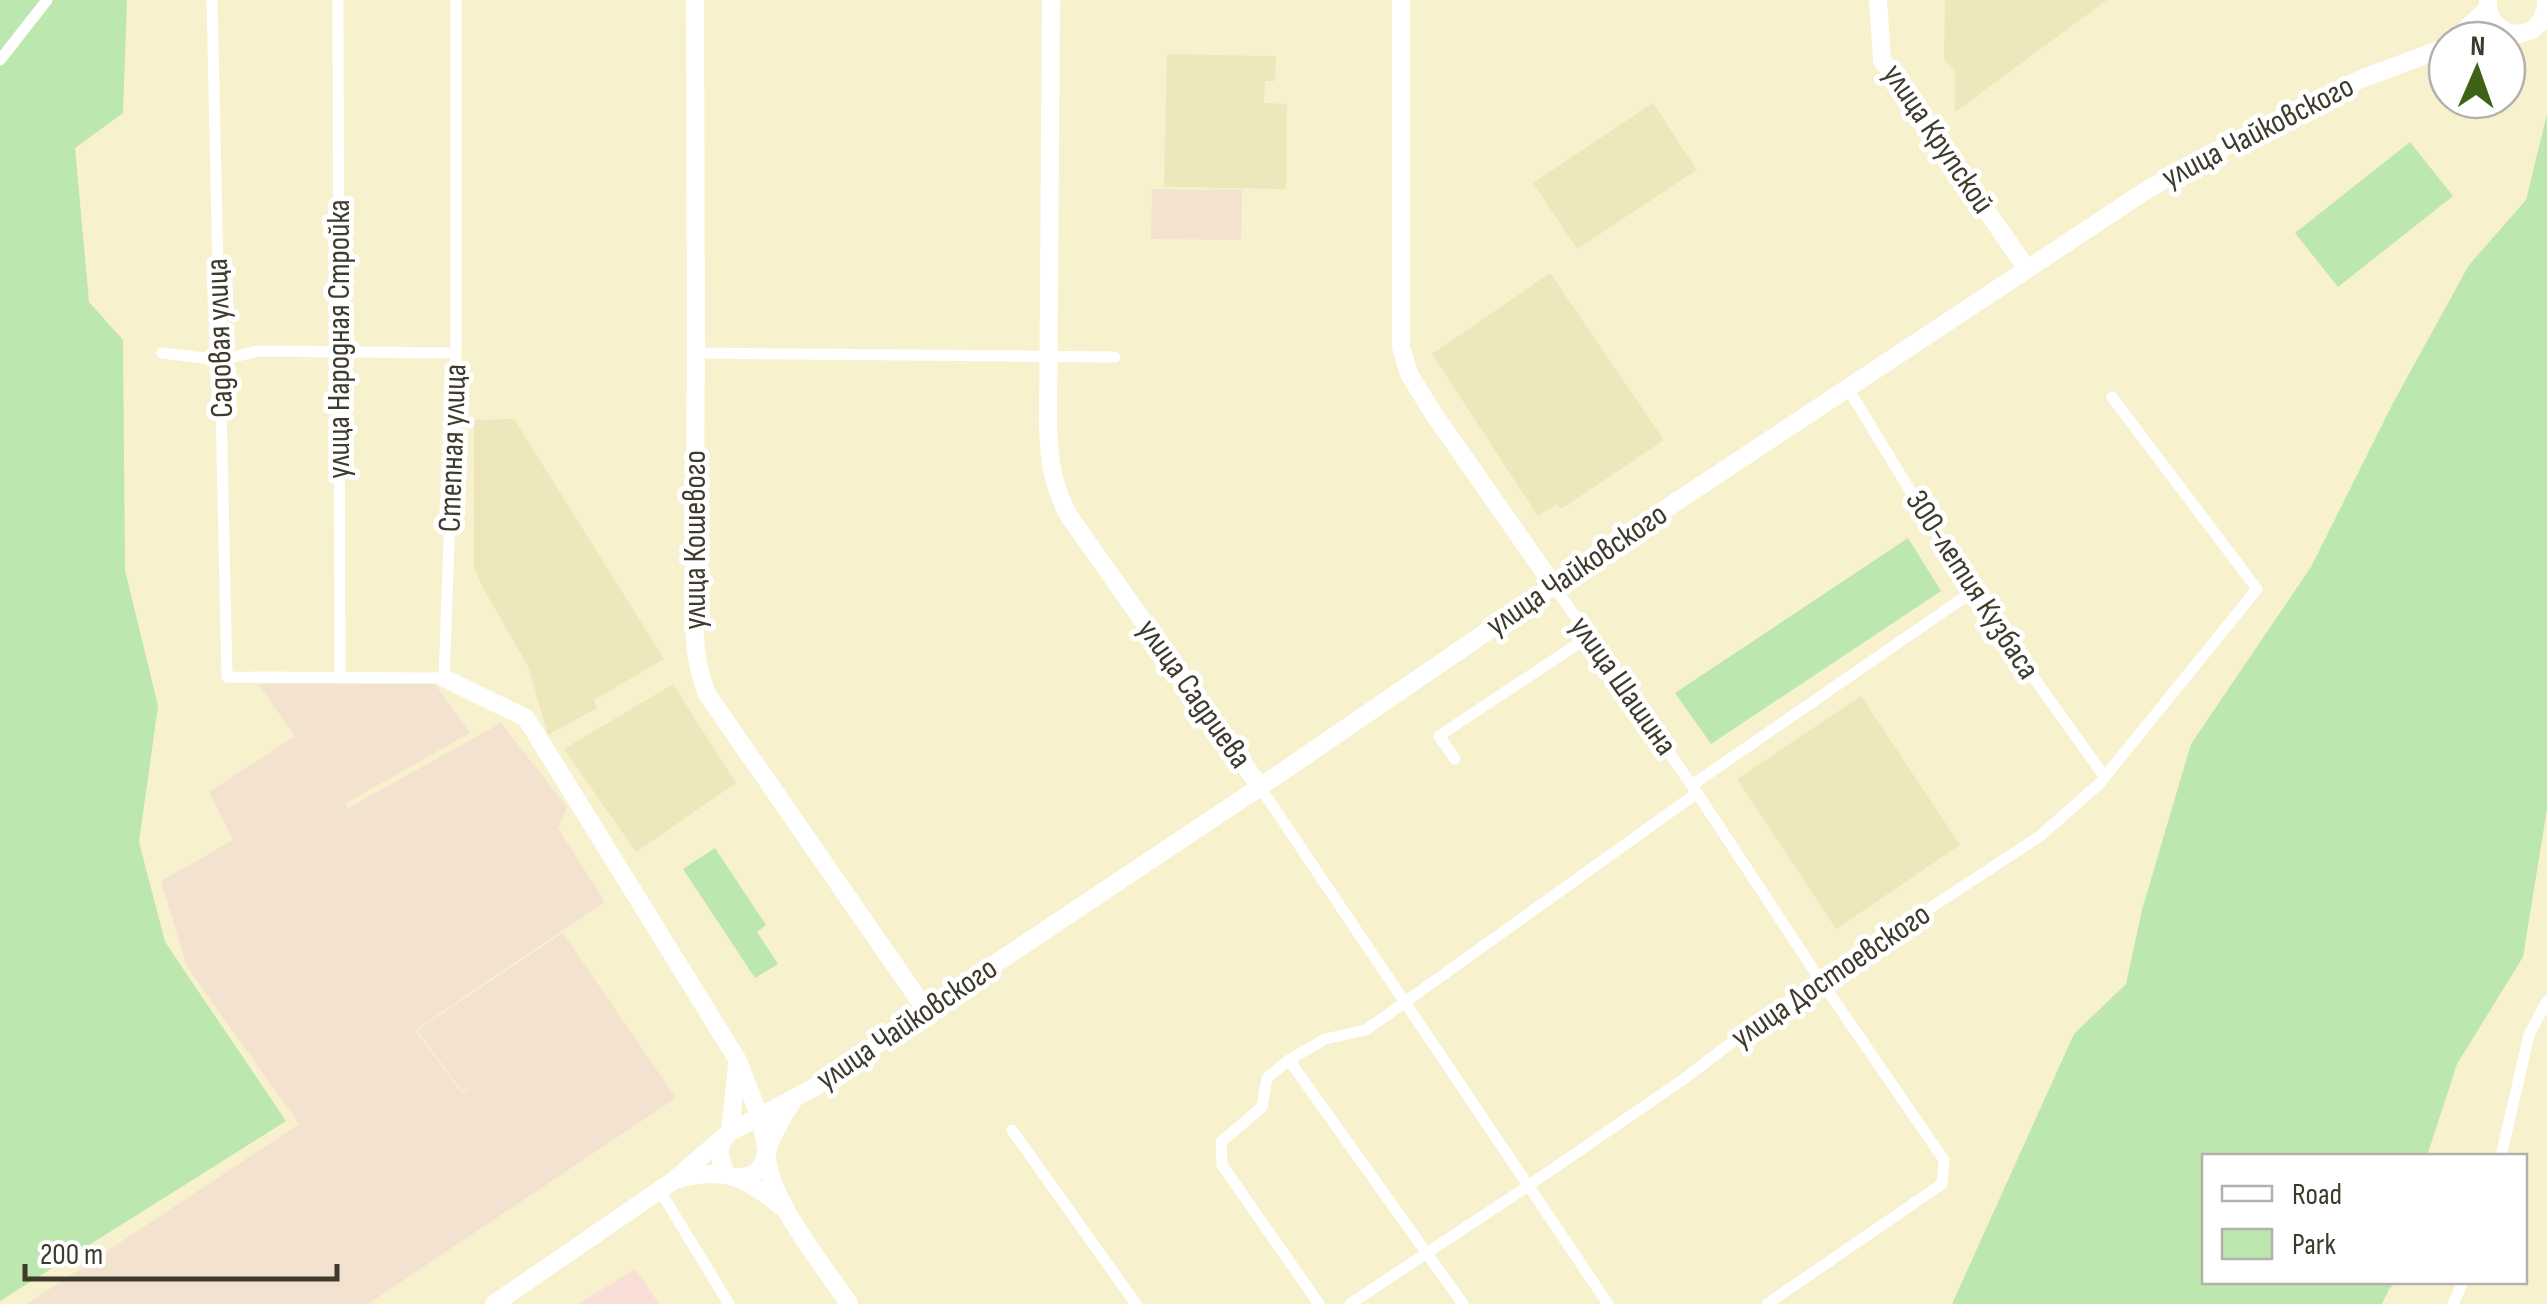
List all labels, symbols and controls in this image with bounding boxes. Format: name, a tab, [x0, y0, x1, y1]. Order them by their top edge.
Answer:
north arrow	[2427, 20, 2527, 120]
text: N	[2470, 30, 2486, 63]
street label: улица Крупской	[1874, 57, 2002, 221]
street label: улица Чайковского	[2156, 67, 2360, 197]
street label: улица Народная Стройка	[320, 199, 359, 479]
street label: Садовая улица	[198, 258, 242, 418]
street label: Степная улица	[431, 363, 475, 533]
street label: улица Кошевого	[676, 450, 715, 630]
street label: 300-летия Кузбаса	[1896, 483, 2048, 687]
street label: улица Чайковского	[1479, 495, 1675, 645]
street label: улица Шашина	[1561, 609, 1685, 763]
street label: улица Садриева	[1128, 612, 1260, 776]
street label: улица Достоевского	[1724, 895, 1938, 1057]
street label: улица Чайковского	[809, 949, 1005, 1099]
legend	[2202, 1154, 2527, 1284]
text: Road	[2292, 1177, 2342, 1213]
scale bar	[25, 1219, 338, 1281]
text: Park	[2292, 1227, 2336, 1263]
text: 200 m	[40, 1237, 103, 1273]

